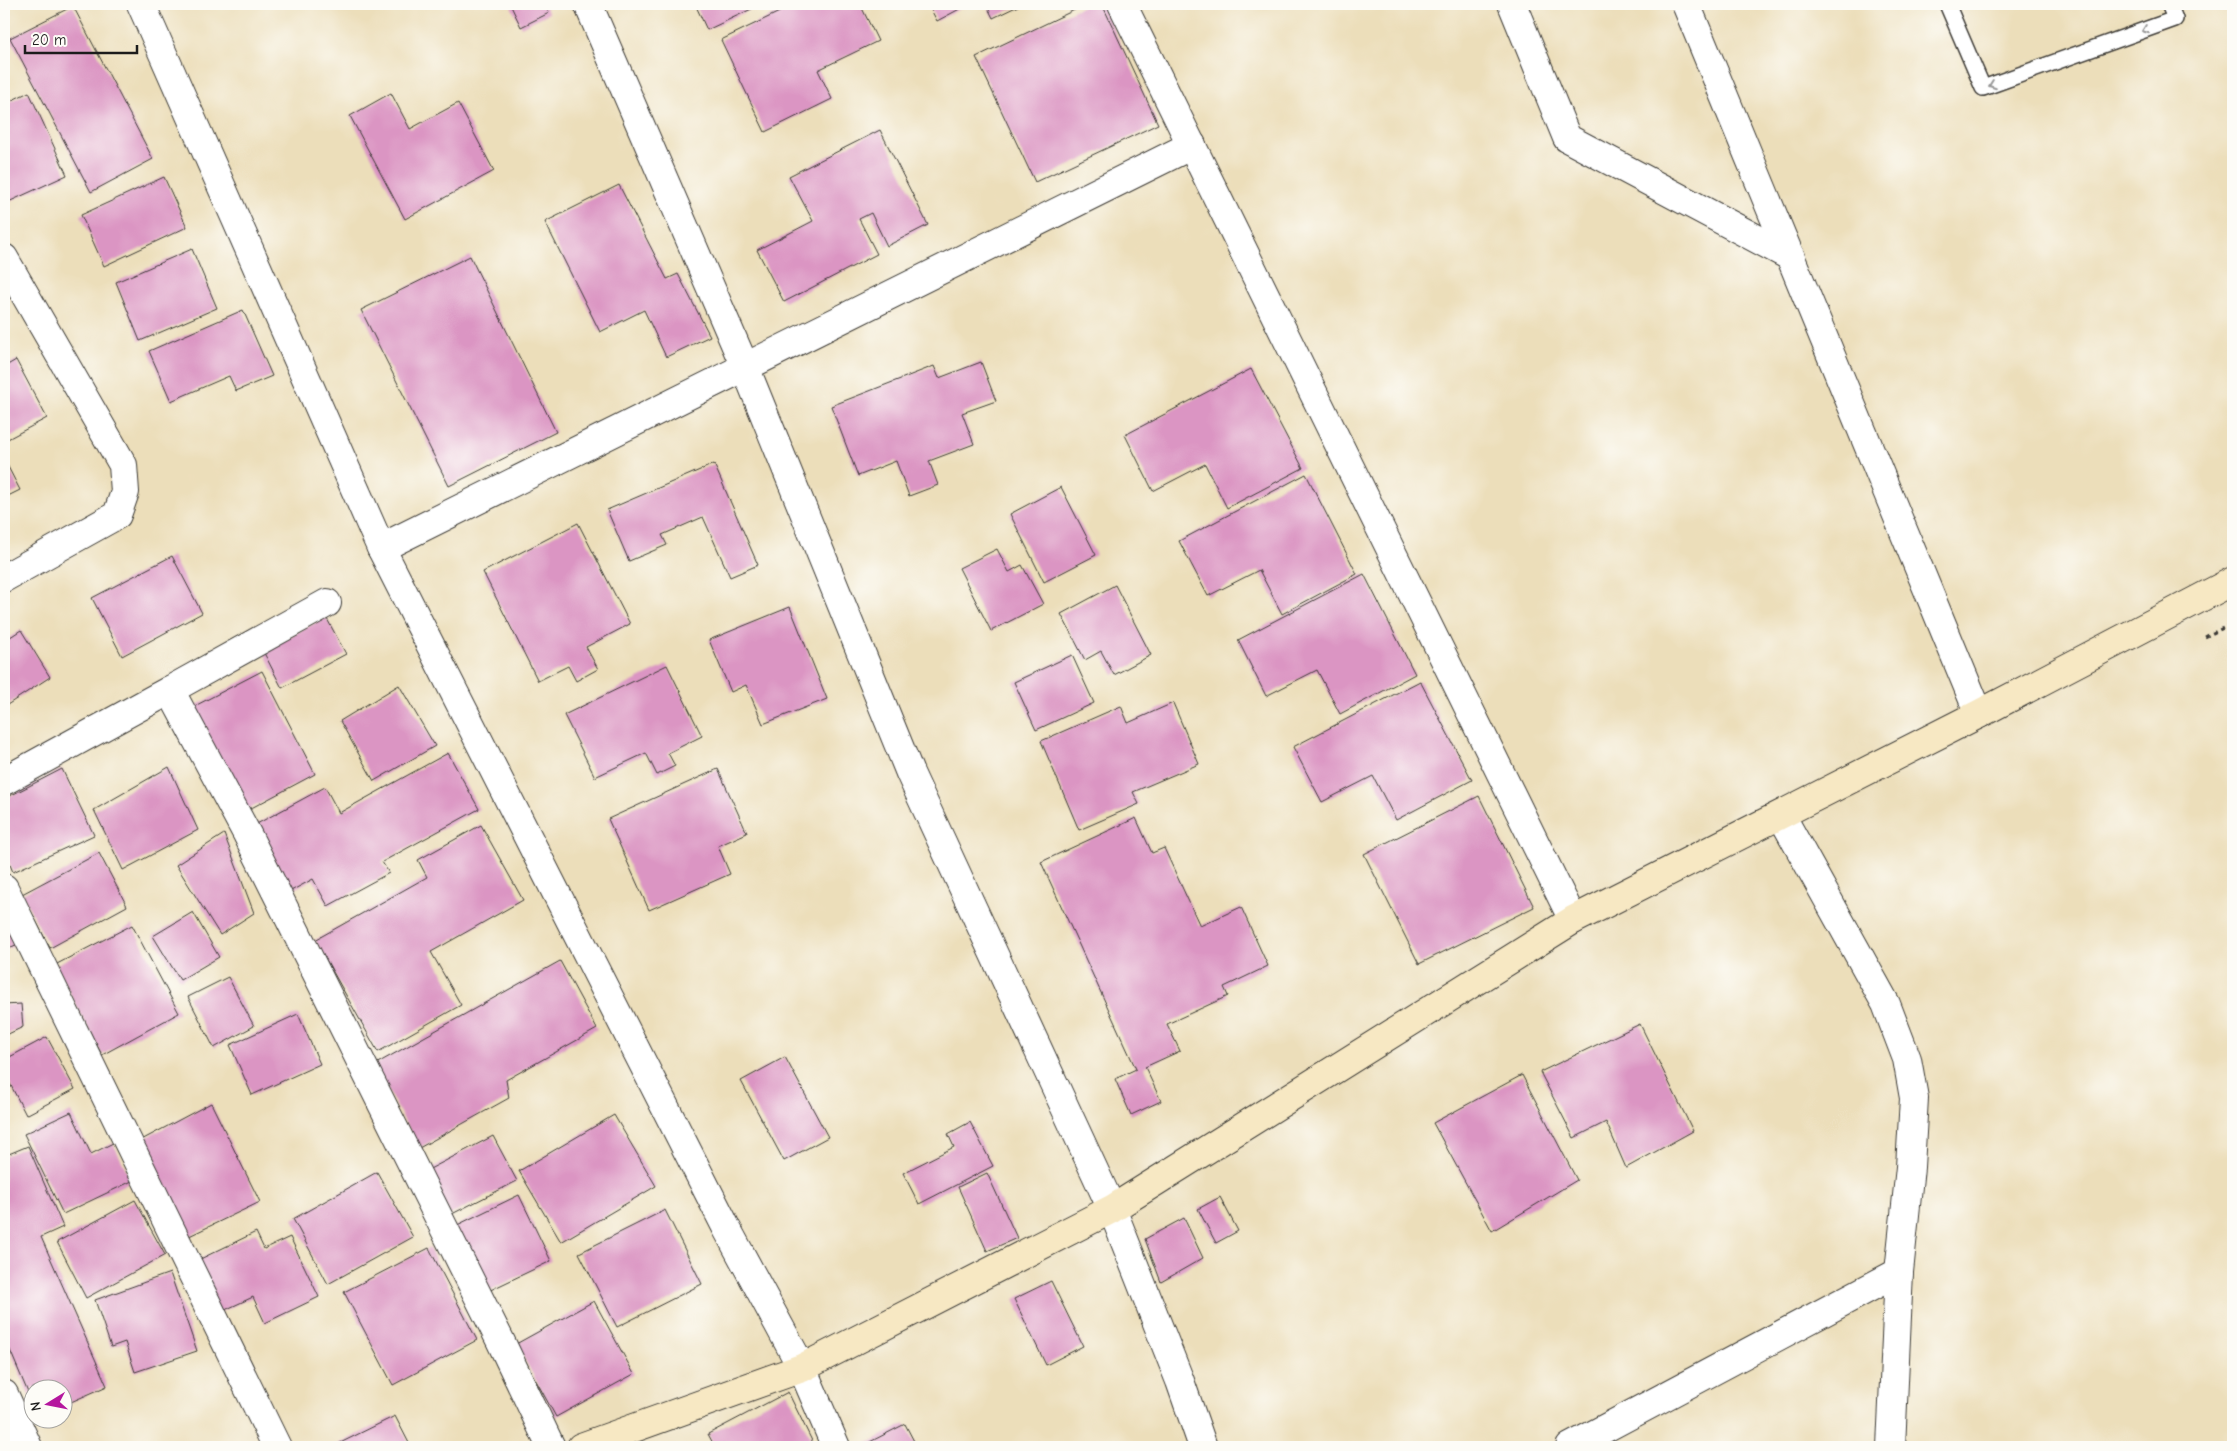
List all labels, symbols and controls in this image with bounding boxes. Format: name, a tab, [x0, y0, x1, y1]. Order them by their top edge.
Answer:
scale bar	[25, 22, 138, 54]
one-way arrow	[2141, 24, 2149, 34]
text: 20 m	[32, 31, 66, 49]
one-way arrow	[1988, 79, 1997, 89]
north arrow	[22, 1378, 72, 1428]
text: N	[27, 1400, 45, 1412]

